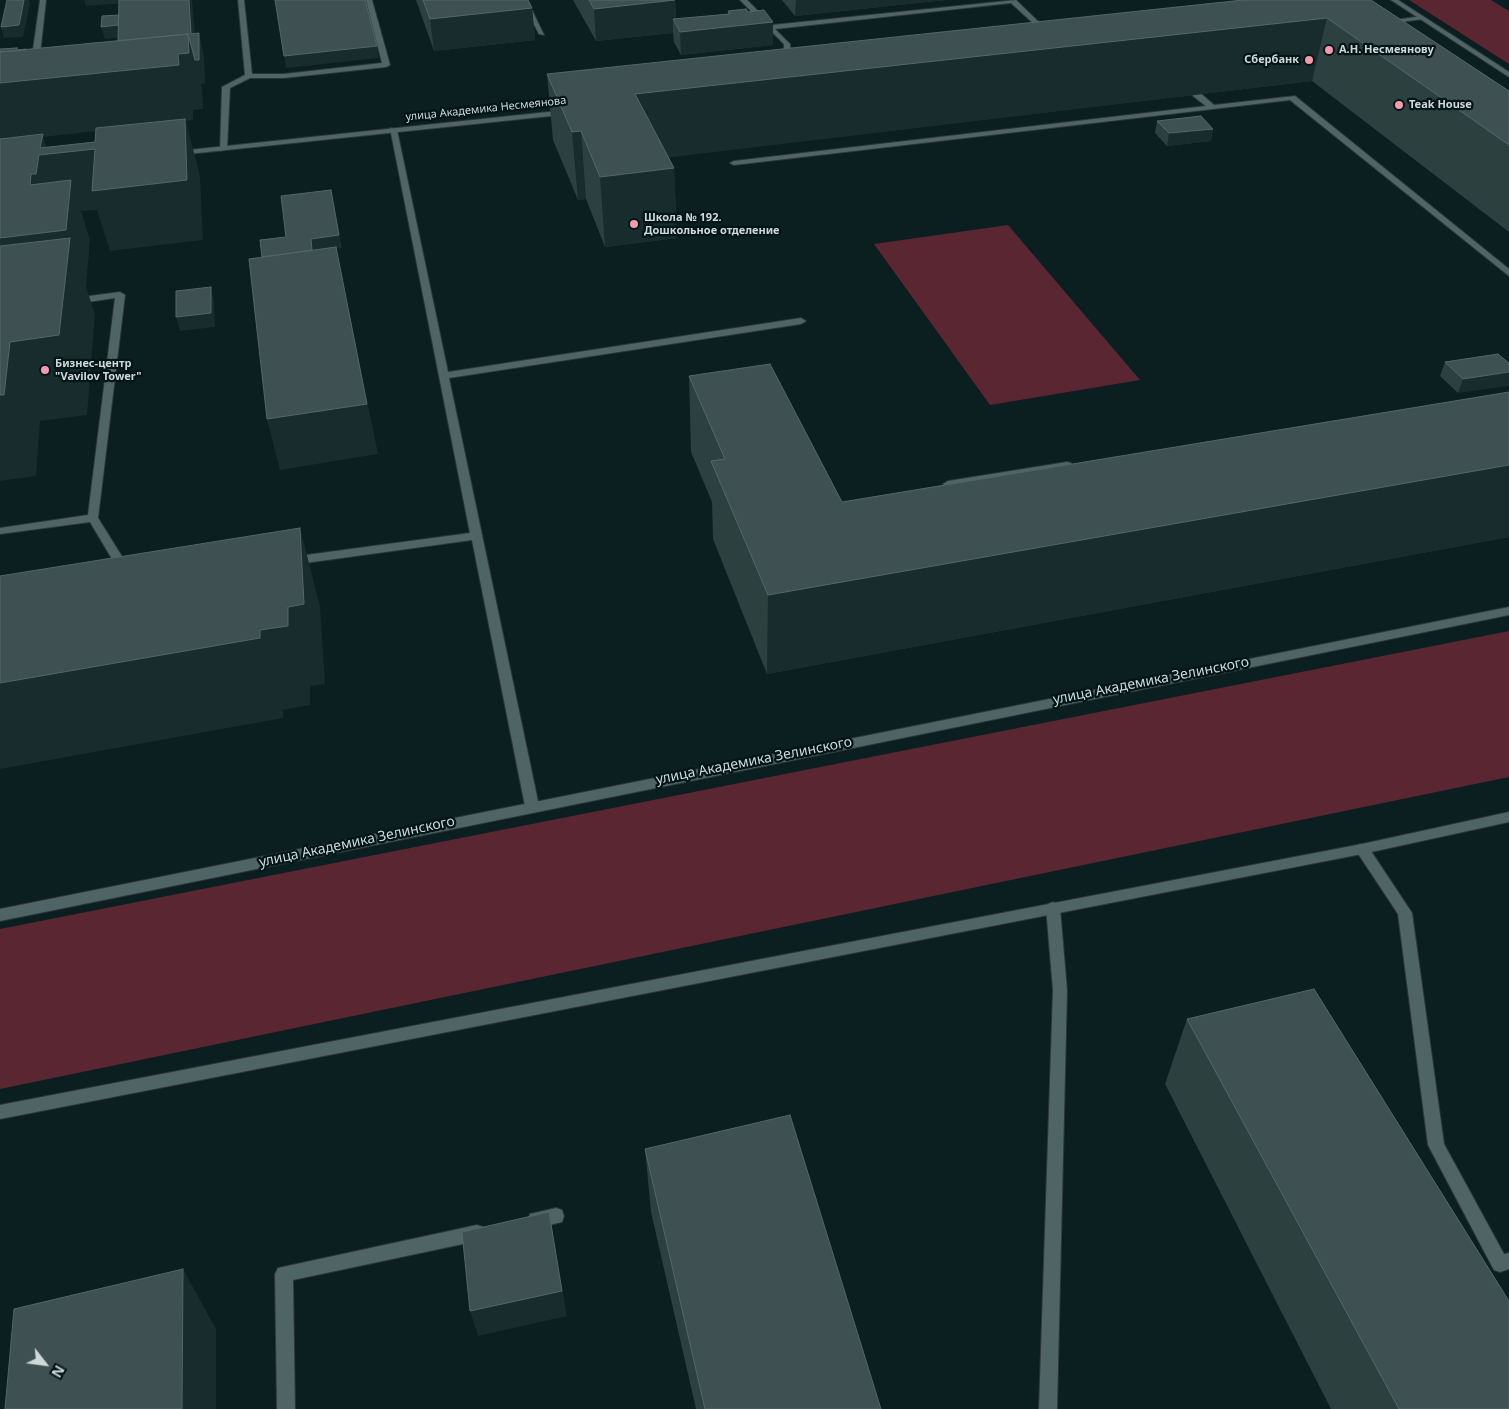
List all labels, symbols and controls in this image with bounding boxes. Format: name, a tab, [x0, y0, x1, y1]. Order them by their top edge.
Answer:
place label: А.Н. Несмеянову	[1339, 43, 1434, 57]
marker: А.Н. Несмеянову	[1323, 44, 1335, 56]
place label: Сбербанк	[1244, 53, 1299, 67]
marker: Сбербанк	[1303, 54, 1315, 66]
street label: улица Академика Несмеянова	[405, 94, 567, 124]
place label: Teak House	[1409, 98, 1472, 112]
marker: Teak House	[1393, 99, 1405, 111]
place label: Школа № 192. Дошкольное отделение	[644, 211, 780, 237]
marker: Школа № 192. Дошкольное отделение	[628, 218, 640, 230]
place label: Бизнес-центр "Vavilov Tower"	[55, 357, 141, 383]
marker: Бизнес-центр "Vavilov Tower"	[39, 364, 51, 376]
street label: улица Академика Зелинского	[1052, 654, 1250, 708]
street label: улица Академика Зелинского	[655, 734, 853, 788]
street label: улица Академика Зелинского	[258, 813, 456, 871]
north arrow	[20, 1339, 70, 1389]
text: N	[47, 1362, 70, 1381]

